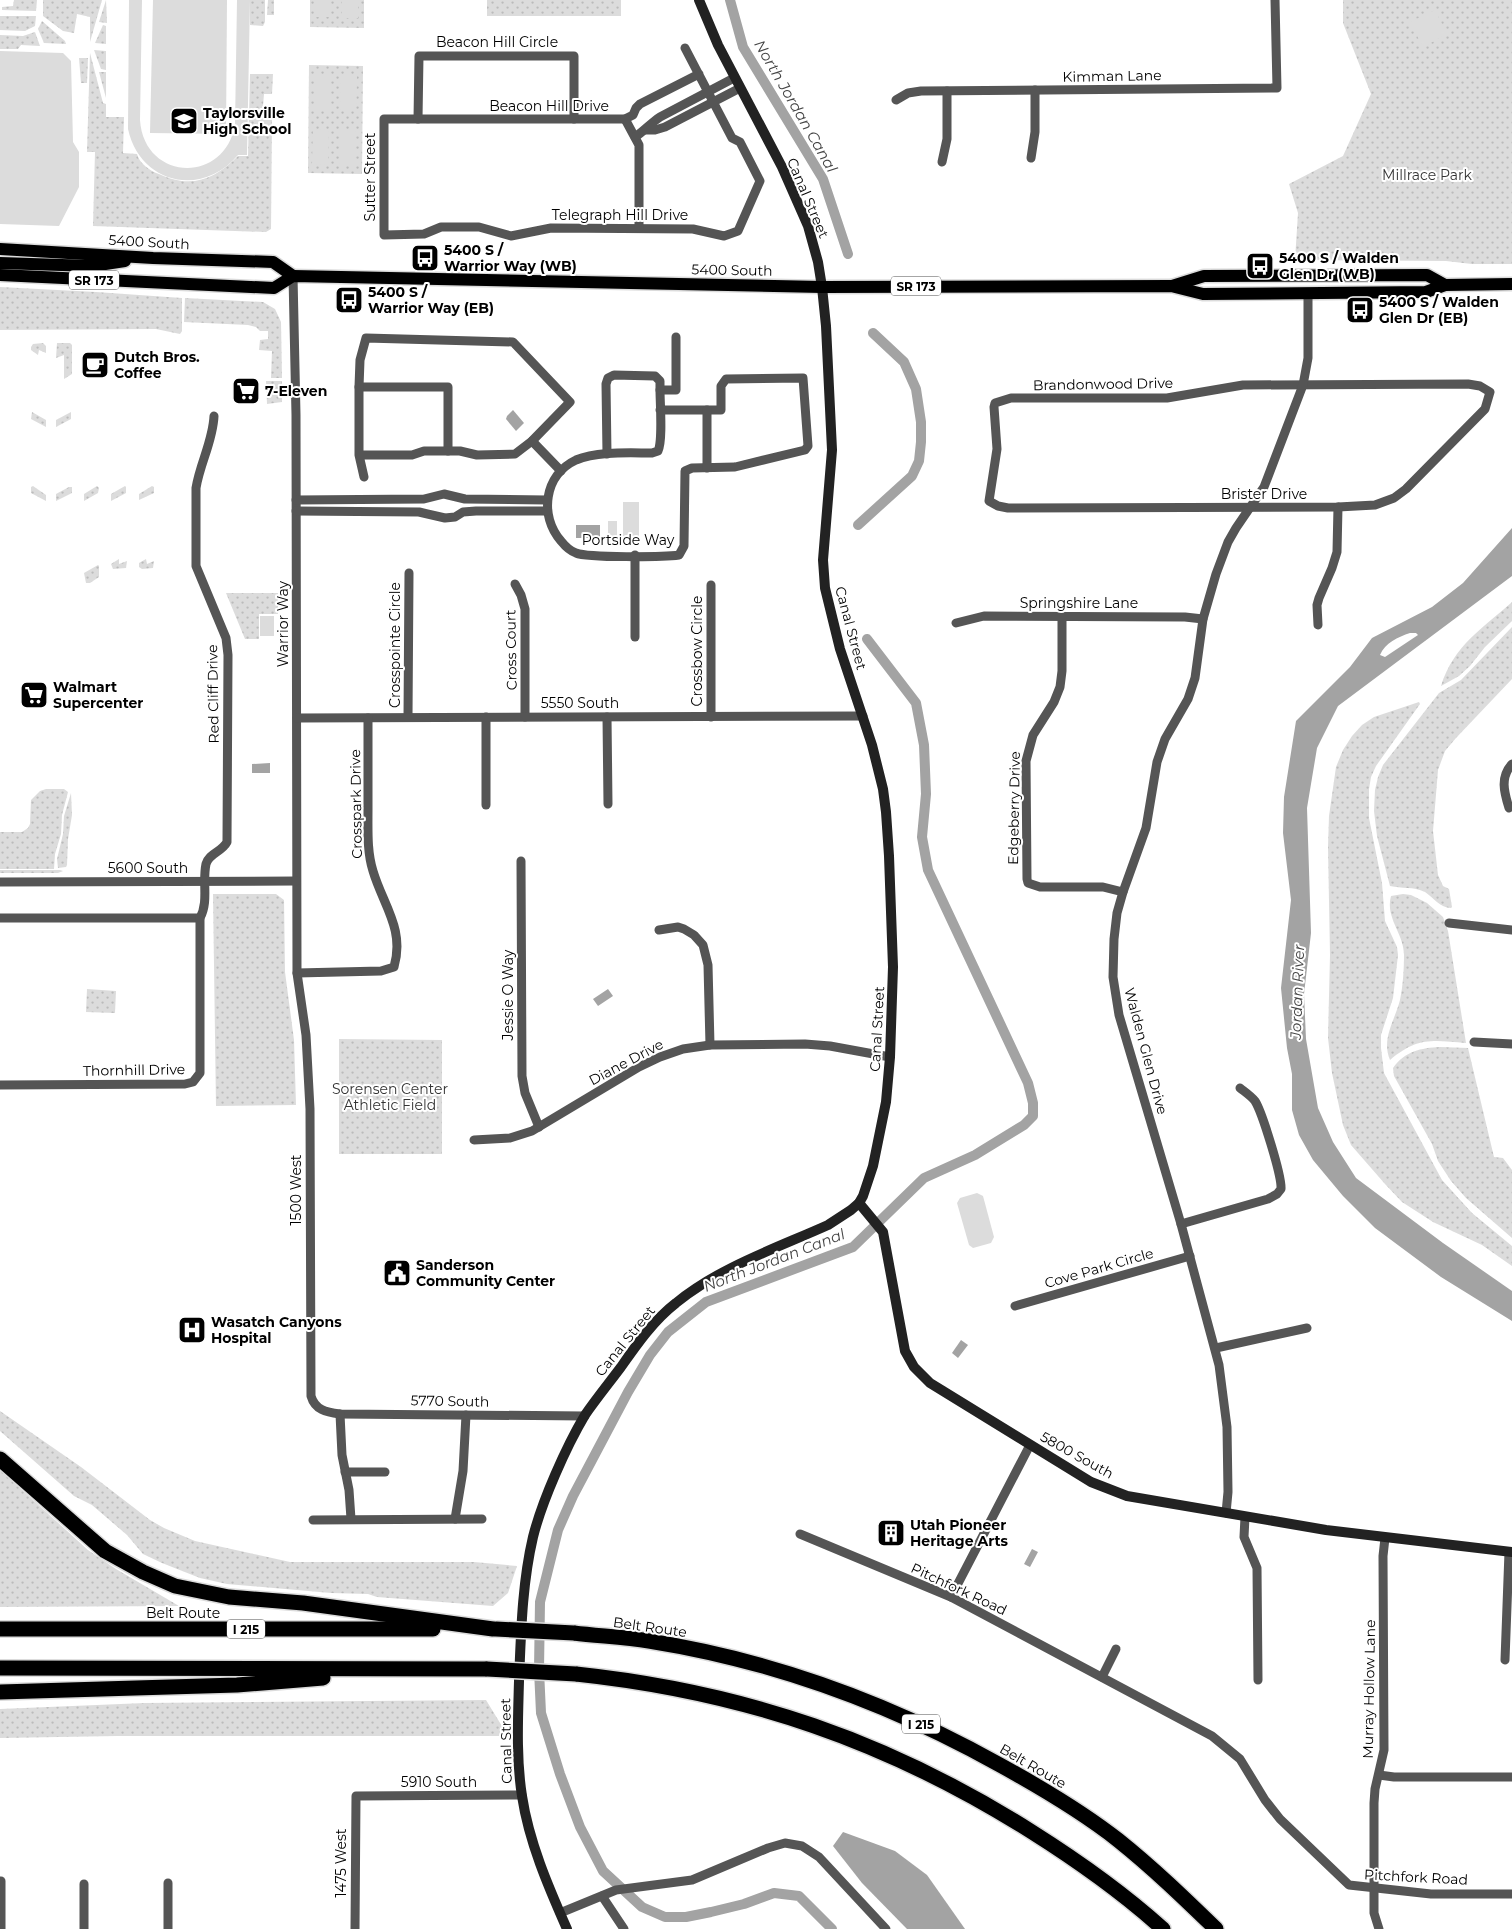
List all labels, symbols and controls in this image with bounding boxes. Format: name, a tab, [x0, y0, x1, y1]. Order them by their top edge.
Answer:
street label: Beacon Hill Circle	[436, 33, 558, 51]
water label: North Jordan Canal	[750, 36, 842, 176]
street label: Kimman Lane	[1062, 66, 1162, 86]
street label: Beacon Hill Drive	[489, 97, 609, 115]
place label: Taylorsville High School	[203, 104, 291, 138]
school or university icon: Taylorsville High School	[169, 106, 199, 136]
street label: Sutter Street	[361, 132, 379, 222]
street label: Canal Street	[783, 155, 833, 241]
park label: Millrace Park	[1382, 166, 1473, 184]
street label: Telegraph Hill Drive	[552, 206, 688, 224]
street label: 5400 South	[108, 231, 190, 253]
place label: 5400 S / Warrior Way (WB)	[444, 241, 577, 275]
bus stop icon: 5400 S / Warrior Way (WB)	[410, 243, 440, 273]
place label: 5400 S / Walden Glen Dr (WB)	[1279, 249, 1399, 283]
bus stop icon: 5400 S / Walden Glen Dr (WB)	[1245, 251, 1275, 281]
street label: 5400 South	[691, 260, 773, 280]
road number: SR 173	[69, 270, 119, 290]
road number: SR 173	[891, 276, 941, 296]
place label: 5400 S / Warrior Way (EB)	[368, 283, 494, 317]
bus stop icon: 5400 S / Warrior Way (EB)	[334, 285, 364, 315]
place label: 5400 S / Walden Glen Dr (EB)	[1379, 293, 1499, 327]
bus stop icon: 5400 S / Walden Glen Dr (EB)	[1345, 295, 1375, 325]
place label: Dutch Bros. Coffee	[114, 348, 200, 382]
cafe icon: Dutch Bros. Coffee	[80, 350, 110, 380]
street label: Brandonwood Drive	[1033, 374, 1173, 394]
supermarket icon: 7-Eleven	[231, 376, 261, 406]
place label: 7-Eleven	[265, 382, 327, 400]
street label: Brister Drive	[1221, 485, 1307, 503]
street label: Portside Way	[582, 531, 675, 549]
street label: Warrior Way	[274, 580, 292, 667]
street label: Crosspointe Circle	[386, 582, 404, 708]
street label: Canal Street	[831, 584, 871, 672]
street label: Springshire Lane	[1020, 594, 1138, 612]
street label: Crossbow Circle	[688, 596, 706, 706]
street label: Cross Court	[501, 609, 521, 691]
street label: Red Cliff Drive	[203, 644, 223, 744]
place label: Walmart Supercenter	[53, 678, 143, 712]
supermarket icon: Walmart Supercenter	[19, 680, 49, 710]
street label: 5550 South	[541, 694, 619, 712]
street label: Crosspark Drive	[346, 749, 366, 859]
street label: Edgeberry Drive	[1004, 751, 1024, 865]
street label: 5600 South	[108, 859, 188, 877]
water label: Jordan River	[1286, 943, 1308, 1041]
street label: Jessie O Way	[499, 949, 517, 1041]
street label: Canal Street	[866, 985, 888, 1072]
street label: Walden Glen Drive	[1120, 986, 1172, 1116]
street label: Diane Drive	[586, 1035, 666, 1089]
street label: Thornhill Drive	[83, 1060, 185, 1080]
park label: Sorensen Center Athletic Field	[332, 1080, 448, 1114]
street label: 1500 West	[287, 1154, 305, 1225]
water label: North Jordan Canal	[701, 1224, 847, 1296]
street label: Cove Park Circle	[1042, 1244, 1156, 1292]
place label: Sanderson Community Center	[416, 1256, 555, 1290]
public building icon: Sanderson Community Center	[382, 1258, 412, 1288]
street label: Canal Street	[591, 1302, 659, 1380]
place label: Wasatch Canyons Hospital	[211, 1313, 342, 1347]
hospital icon: Wasatch Canyons Hospital	[177, 1315, 207, 1345]
street label: 5770 South	[410, 1391, 490, 1411]
street label: 5800 South	[1037, 1427, 1117, 1483]
place label: Utah Pioneer Heritage Arts	[910, 1516, 1009, 1550]
building icon: Utah Pioneer Heritage Arts	[876, 1518, 906, 1548]
street label: Pitchfork Road	[908, 1559, 1010, 1619]
street label: Belt Route	[146, 1604, 220, 1622]
street label: Belt Route	[612, 1613, 688, 1641]
street label: Murray Hollow Lane	[1359, 1619, 1379, 1759]
road number: I 215	[227, 1620, 265, 1638]
street label: Canal Street	[496, 1698, 516, 1784]
road number: I 215	[902, 1715, 940, 1734]
street label: Belt Route	[996, 1740, 1070, 1792]
street label: 5910 South	[401, 1773, 477, 1791]
street label: 1475 West	[332, 1828, 350, 1897]
street label: Pitchfork Road	[1364, 1865, 1468, 1889]

